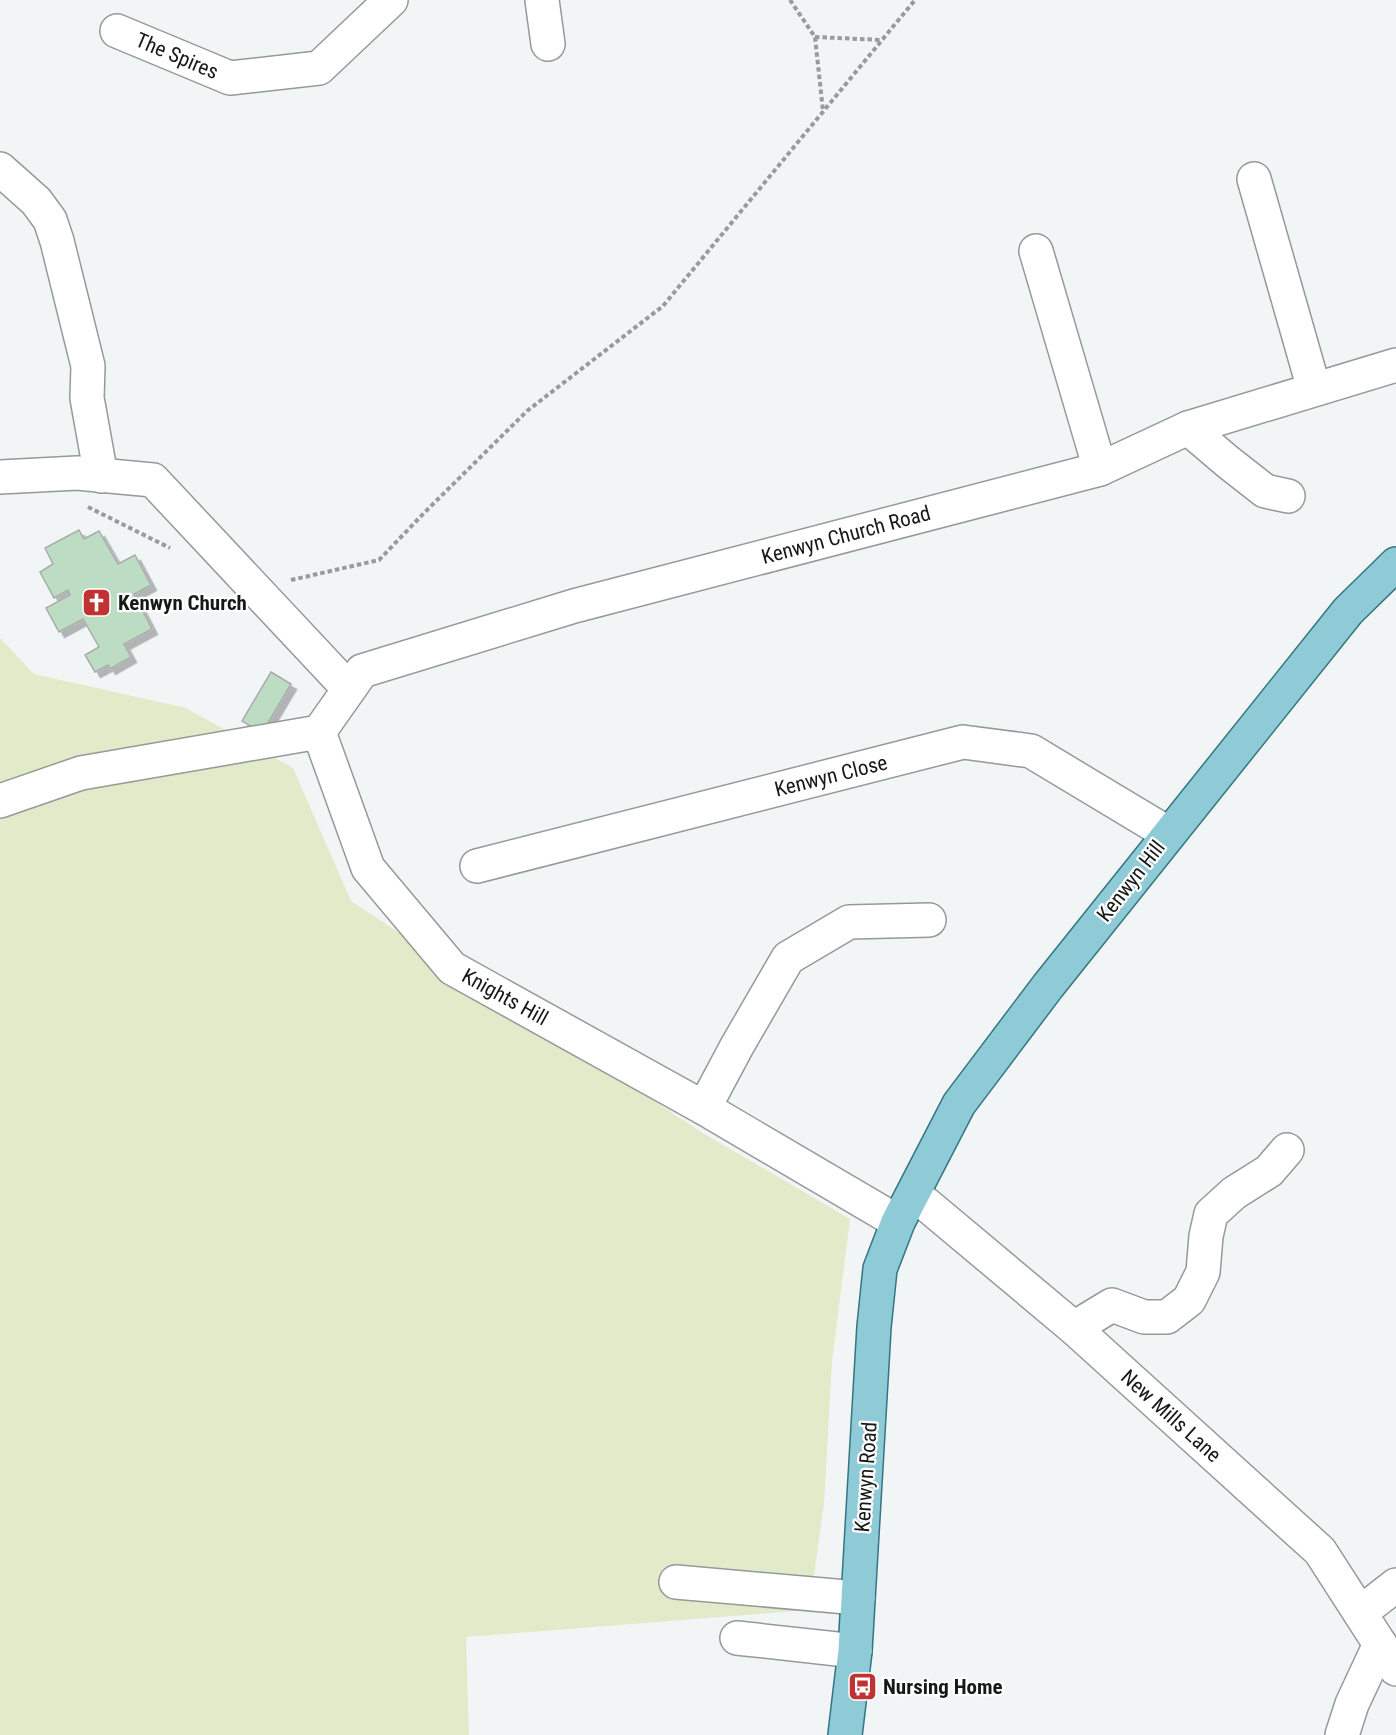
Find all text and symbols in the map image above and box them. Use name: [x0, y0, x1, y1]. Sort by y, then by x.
street label: The Spires: [132, 28, 222, 84]
street label: Kenwyn Church Road: [759, 501, 933, 569]
church icon: Kenwyn Church: [81, 587, 113, 619]
place label: Kenwyn Church: [118, 591, 247, 615]
street label: Kenwyn Close: [772, 750, 890, 802]
street label: Kenwyn Hill: [1092, 836, 1170, 926]
street label: Knights Hill: [458, 964, 552, 1030]
street label: New Mills Lane: [1116, 1365, 1226, 1467]
street label: Kenwyn Road: [850, 1421, 882, 1533]
bus stop icon: Nursing Home: [846, 1671, 878, 1703]
place label: Nursing Home: [883, 1675, 1003, 1699]

